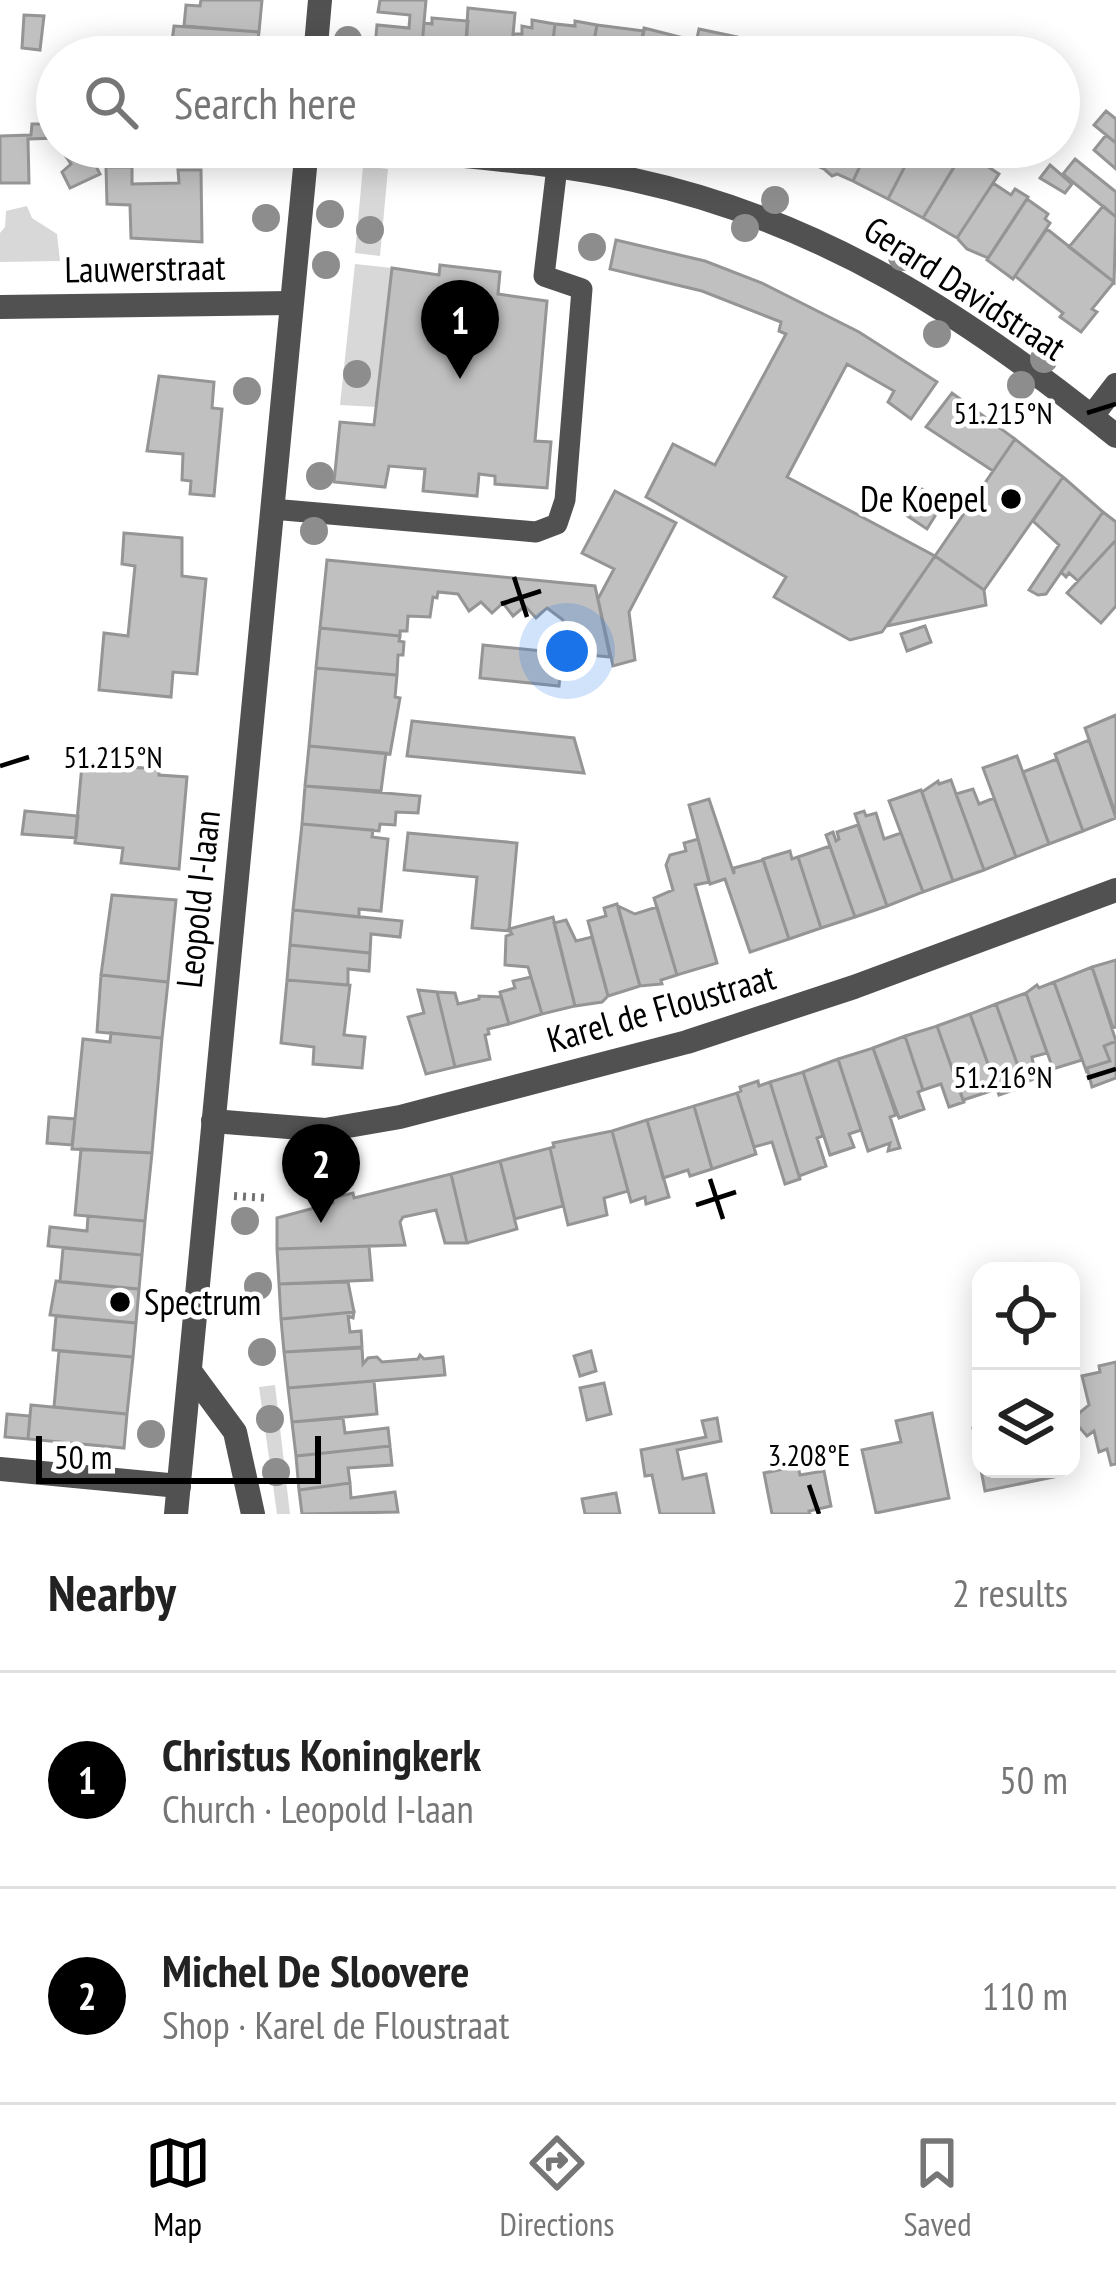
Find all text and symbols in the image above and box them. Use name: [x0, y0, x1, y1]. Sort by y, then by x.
search box: [36, 36, 1080, 168]
icon: search: [78, 69, 144, 135]
text: Search here: [174, 73, 357, 131]
street label: Gerard Davidstraat: [856, 205, 1075, 370]
street label: Lauwerstraat: [64, 243, 226, 292]
pin: 1: [421, 280, 499, 379]
text: 51.215°N: [953, 393, 1053, 432]
place label: De Koepel: [860, 475, 988, 522]
marker: De Koepel: [998, 486, 1024, 512]
your location: [537, 621, 597, 681]
text: 51.215°N: [63, 737, 163, 776]
street label: Leopold I-laan: [165, 808, 230, 990]
street label: Karel de Floustraat: [541, 952, 781, 1063]
text: 51.216°N: [953, 1057, 1053, 1096]
pin: 2: [282, 1124, 360, 1223]
map controls: [972, 1262, 1080, 1478]
button: locate: [972, 1262, 1080, 1370]
place label: Spectrum: [144, 1278, 261, 1325]
marker: Spectrum: [107, 1289, 133, 1315]
button: layers: [972, 1370, 1080, 1478]
scale bar: [36, 1430, 321, 1483]
text: 50 m: [54, 1435, 112, 1478]
text: 3.208°E: [768, 1435, 850, 1474]
text: Nearby: [48, 1559, 176, 1625]
text: 2 results: [952, 1567, 1068, 1618]
text: Christus Koningkerk: [162, 1725, 481, 1783]
text: 1: [78, 1754, 96, 1805]
text: 50 m: [999, 1754, 1068, 1805]
text: Church · Leopold I-laan: [162, 1783, 474, 1834]
text: Michel De Sloovere: [162, 1941, 470, 1999]
text: 2: [78, 1970, 96, 2021]
text: 110 m: [982, 1970, 1068, 2021]
text: Shop · Karel de Floustraat: [162, 1999, 509, 2050]
tab: Map: [145, 2130, 211, 2245]
tab: Directions: [500, 2130, 614, 2245]
tab: Saved: [903, 2130, 971, 2245]

